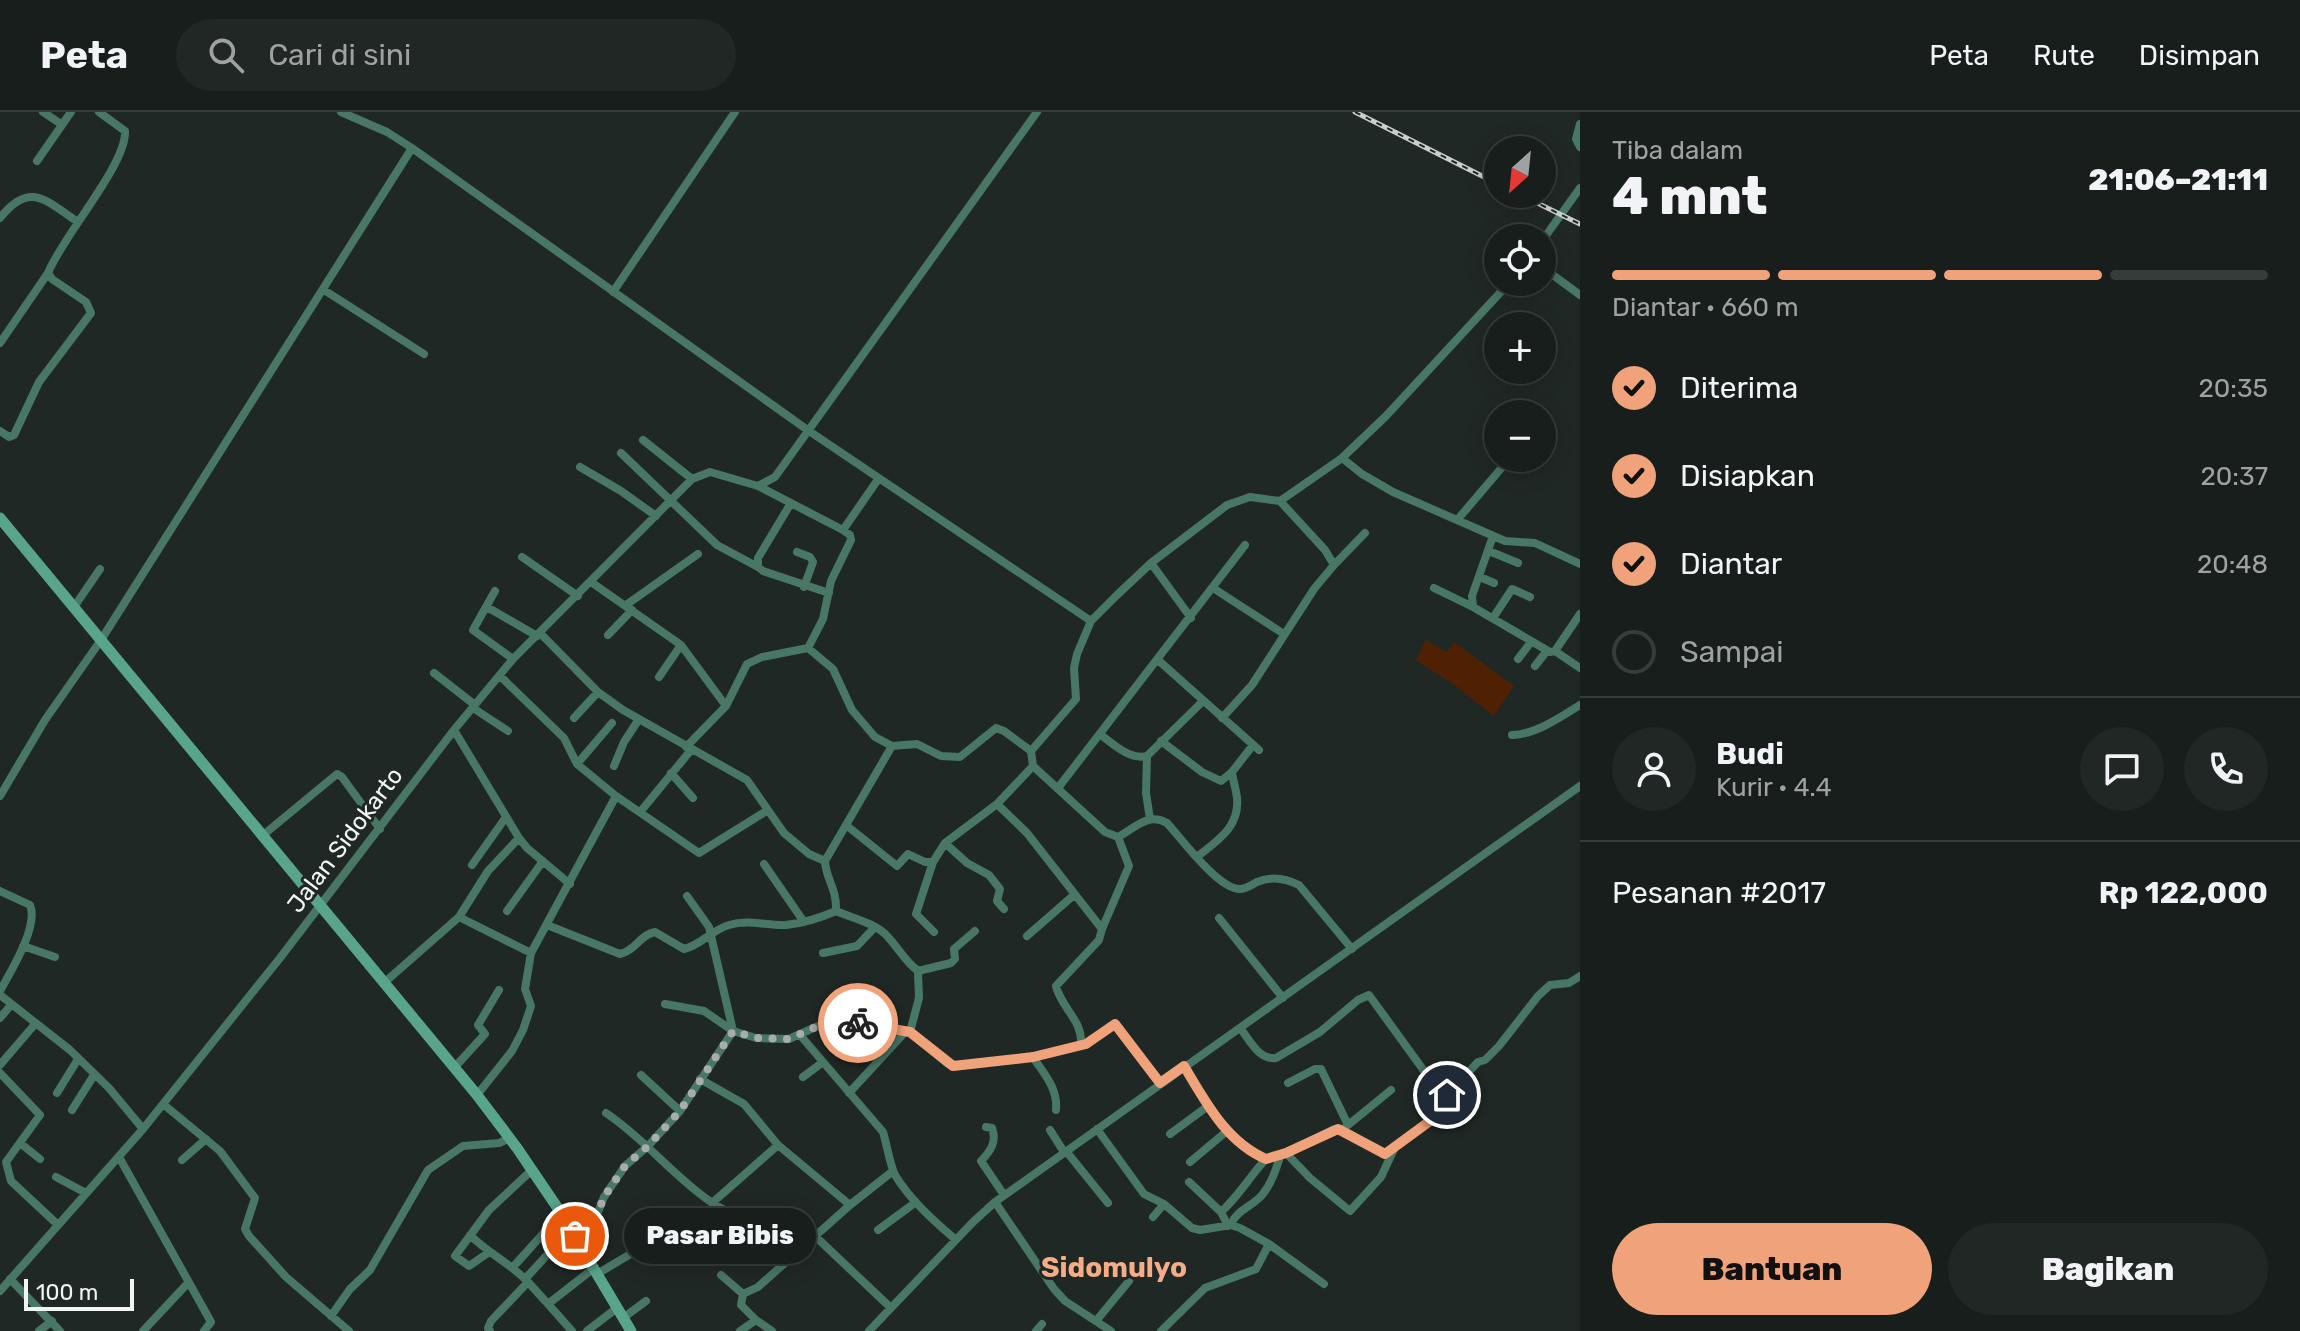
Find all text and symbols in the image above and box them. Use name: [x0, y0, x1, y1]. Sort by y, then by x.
search box: [176, 19, 736, 91]
text: Peta: [40, 32, 128, 78]
icon: search: [204, 33, 248, 77]
text: Cari di sini: [268, 37, 411, 73]
text: Peta: [1929, 39, 1989, 72]
text: Rute: [2033, 39, 2095, 72]
text: Disimpan: [2139, 39, 2260, 72]
text: Tiba dalam: [1612, 135, 1743, 166]
north arrow: [1484, 136, 1556, 208]
map controls: [1484, 136, 1556, 472]
text: 21:06–21:11: [2088, 162, 2268, 198]
text: 4 mnt: [1612, 165, 1767, 227]
button: locate: [1484, 224, 1556, 296]
text: Diantar · 660 m: [1612, 292, 1799, 323]
button: +: [1484, 312, 1556, 384]
icon: check: [1612, 366, 1656, 410]
text: Diterima: [1680, 370, 1798, 406]
text: 20:35: [2199, 373, 2268, 404]
button: −: [1484, 400, 1556, 472]
icon: check: [1612, 454, 1656, 498]
text: Disiapkan: [1680, 458, 1815, 494]
text: 20:37: [2201, 461, 2268, 492]
icon: check: [1612, 542, 1656, 586]
text: Diantar: [1680, 546, 1782, 582]
text: 20:48: [2197, 549, 2268, 580]
text: Sampai: [1680, 634, 1784, 670]
button: person: [1612, 727, 1696, 811]
button: chat: [2080, 727, 2164, 811]
button: phone: [2184, 727, 2268, 811]
text: Budi: [1716, 736, 1784, 772]
street label: Jalan Sidokarto: [281, 762, 409, 918]
text: Kurir · 4.4: [1716, 772, 1832, 803]
text: Pesanan #2017: [1612, 875, 1826, 911]
text: Rp 122,000: [2099, 875, 2268, 911]
courier: [818, 983, 898, 1063]
icon: bike: [836, 1001, 880, 1045]
pin: [1413, 1061, 1481, 1129]
icon: home: [1425, 1073, 1469, 1117]
pin: [541, 1202, 609, 1270]
callout: Pasar Bibis: [623, 1208, 815, 1264]
icon: bag: [553, 1214, 597, 1258]
text: Pasar Bibis: [646, 1220, 794, 1251]
button: Bantuan: [1612, 1223, 1932, 1315]
button: Bagikan: [1948, 1223, 2268, 1315]
district label: Sidomulyo: [1041, 1251, 1187, 1284]
scale bar: [24, 1275, 134, 1311]
text: 100 m: [36, 1279, 98, 1306]

